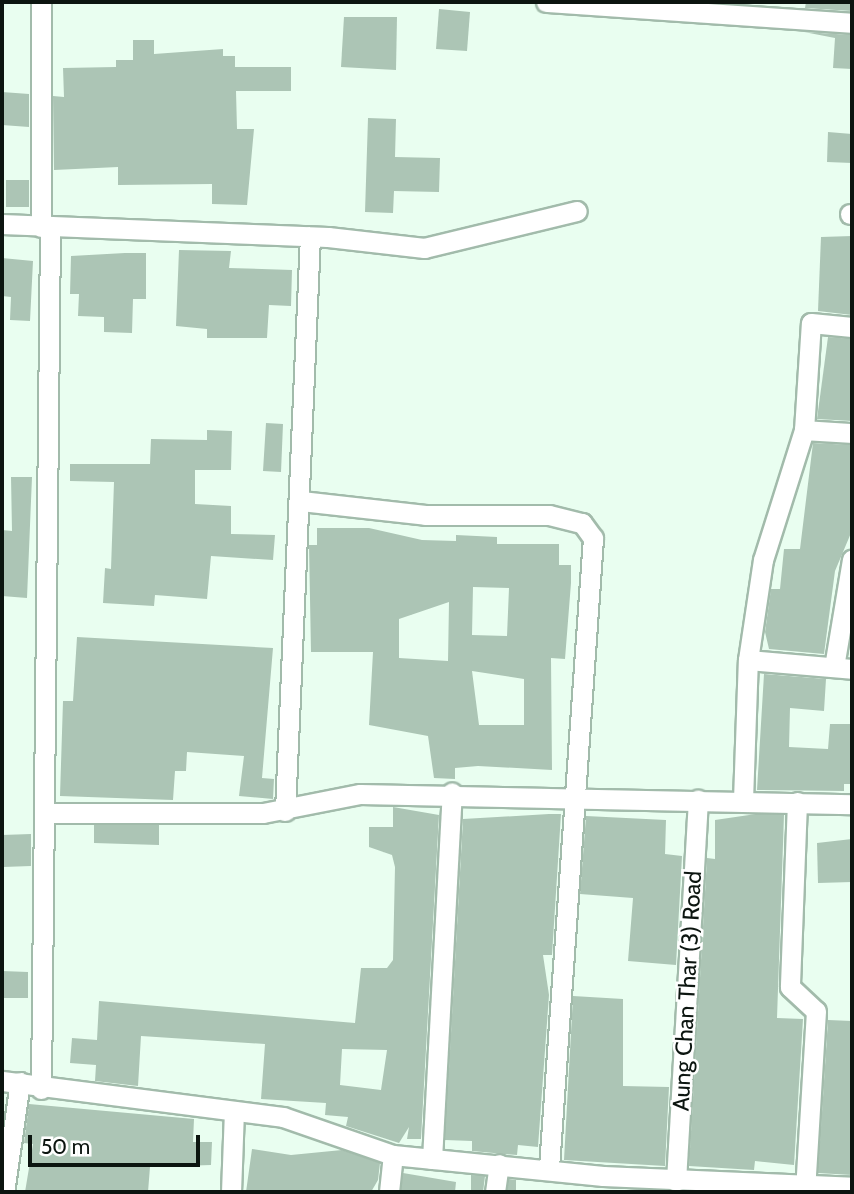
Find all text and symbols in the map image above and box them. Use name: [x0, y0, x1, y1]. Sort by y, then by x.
street label: Aung Chan Thar (3) Road: [667, 870, 707, 1112]
scale bar: [32, 1120, 203, 1164]
text: 50 m: [41, 1134, 90, 1159]

